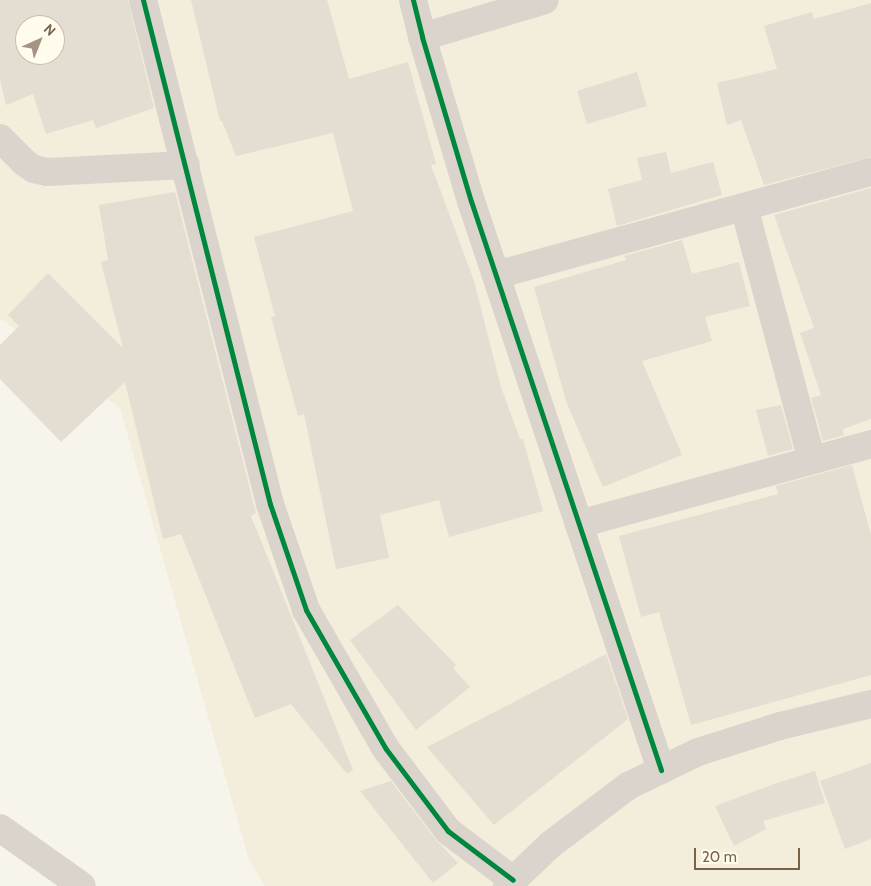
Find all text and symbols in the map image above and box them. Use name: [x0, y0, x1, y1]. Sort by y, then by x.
north arrow: [15, 15, 65, 65]
text: N: [40, 20, 60, 40]
scale bar: [696, 838, 802, 870]
text: 20 m: [702, 848, 737, 866]

